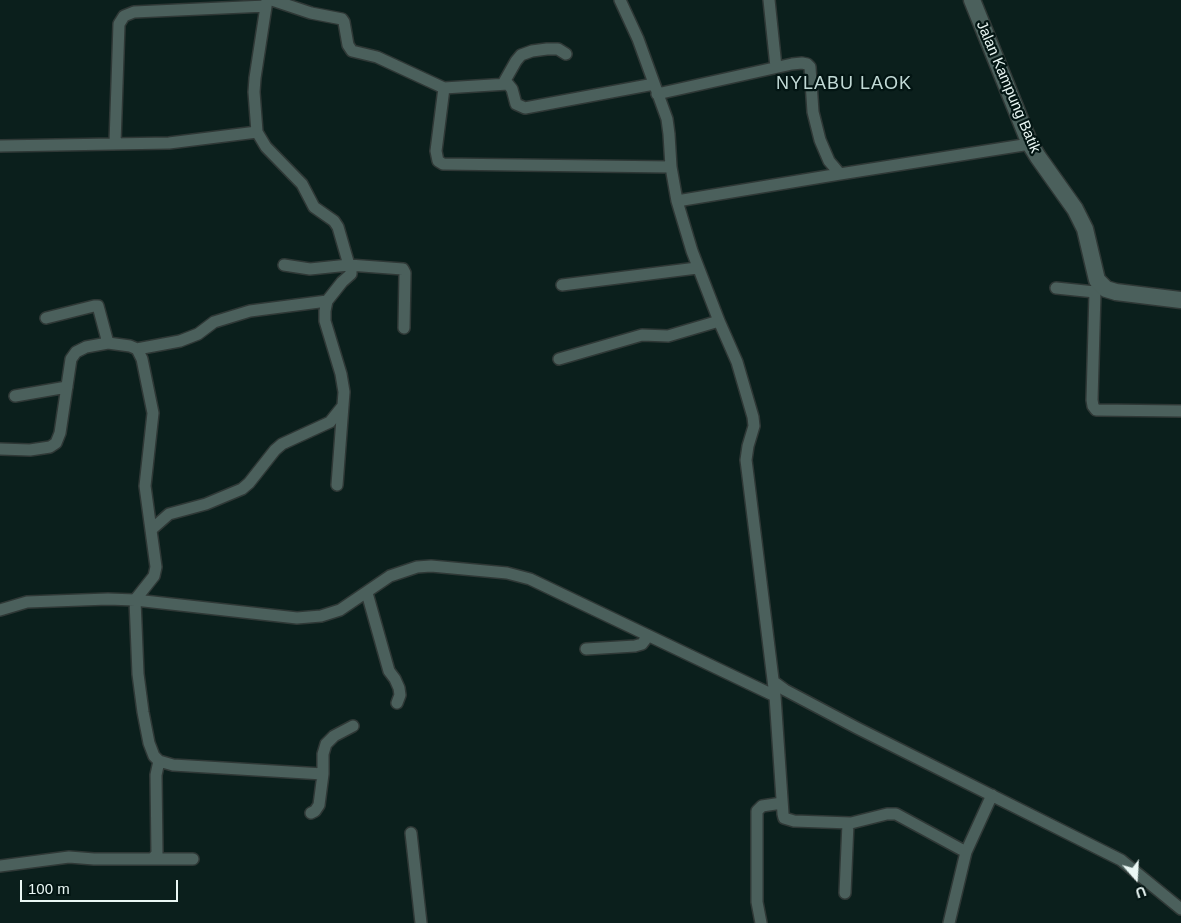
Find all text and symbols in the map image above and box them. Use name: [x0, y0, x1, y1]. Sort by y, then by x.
street label: Jalan Kampung Batik: [972, 18, 1044, 156]
district label: NYLABU LAOK: [775, 73, 913, 95]
north arrow: [1111, 853, 1161, 903]
scale bar: [22, 870, 180, 902]
text: 100 m: [28, 880, 70, 897]
text: U: [1133, 883, 1148, 901]

